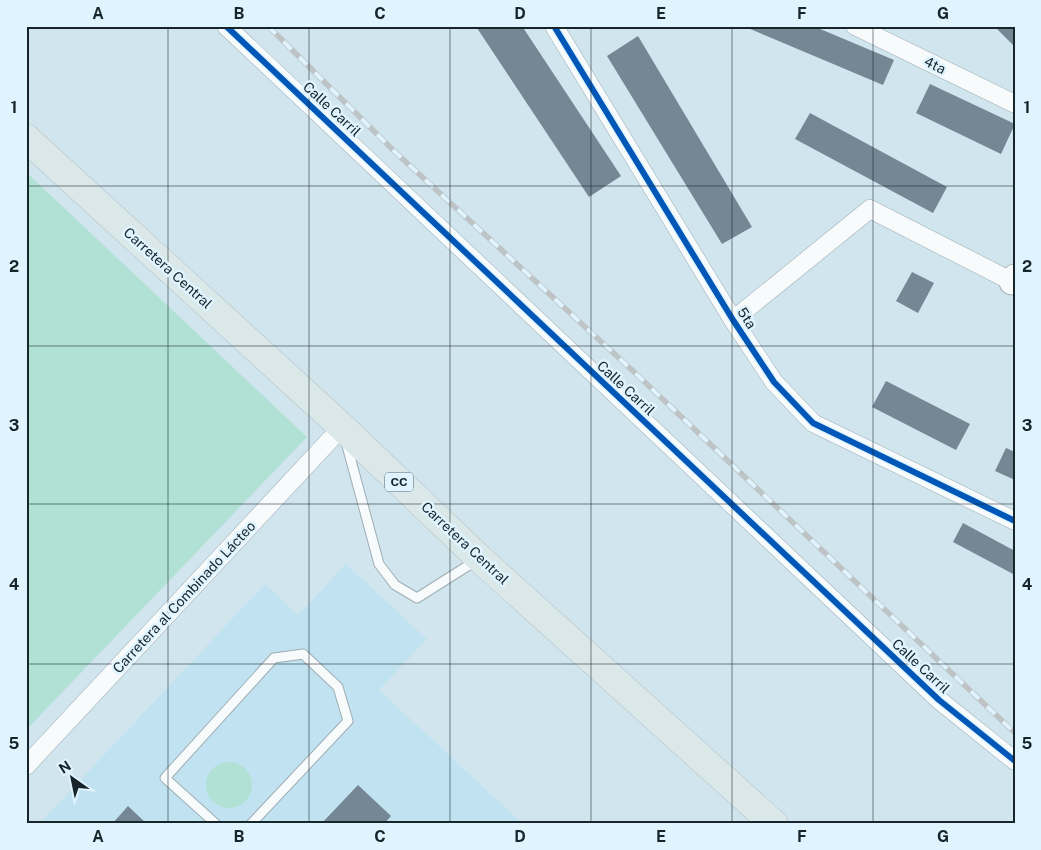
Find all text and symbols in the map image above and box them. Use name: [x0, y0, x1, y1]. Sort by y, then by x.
text: A: [92, 4, 104, 23]
text: B: [234, 4, 245, 23]
text: C: [374, 4, 386, 23]
text: D: [514, 4, 526, 23]
text: E: [656, 4, 666, 23]
text: F: [797, 4, 807, 23]
text: G: [937, 4, 949, 23]
street label: 4ta: [922, 53, 948, 77]
street label: Calle Carril: [300, 78, 364, 140]
text: 1: [11, 98, 17, 117]
text: 1: [1024, 98, 1030, 117]
street label: Carretera Central: [121, 224, 215, 312]
text: 2: [9, 257, 19, 276]
text: 2: [1022, 257, 1032, 276]
street label: 5ta: [734, 304, 760, 332]
street label: Calle Carril: [594, 357, 658, 419]
text: 3: [9, 416, 19, 435]
text: 3: [1022, 416, 1032, 435]
road number: CC: [385, 472, 413, 492]
street label: Carretera Central: [418, 499, 512, 587]
street label: Carretera al Combinado Lácteo: [109, 518, 259, 676]
text: 4: [9, 575, 20, 594]
text: 4: [1022, 575, 1033, 594]
street label: Calle Carril: [889, 635, 953, 697]
text: 5: [9, 734, 20, 753]
text: 5: [1022, 734, 1033, 753]
north arrow: [48, 752, 98, 802]
text: N: [56, 757, 74, 777]
text: A: [92, 827, 104, 846]
text: B: [234, 827, 245, 846]
text: C: [374, 827, 386, 846]
text: D: [514, 827, 526, 846]
text: E: [656, 827, 666, 846]
text: F: [797, 827, 807, 846]
text: G: [937, 827, 949, 846]

